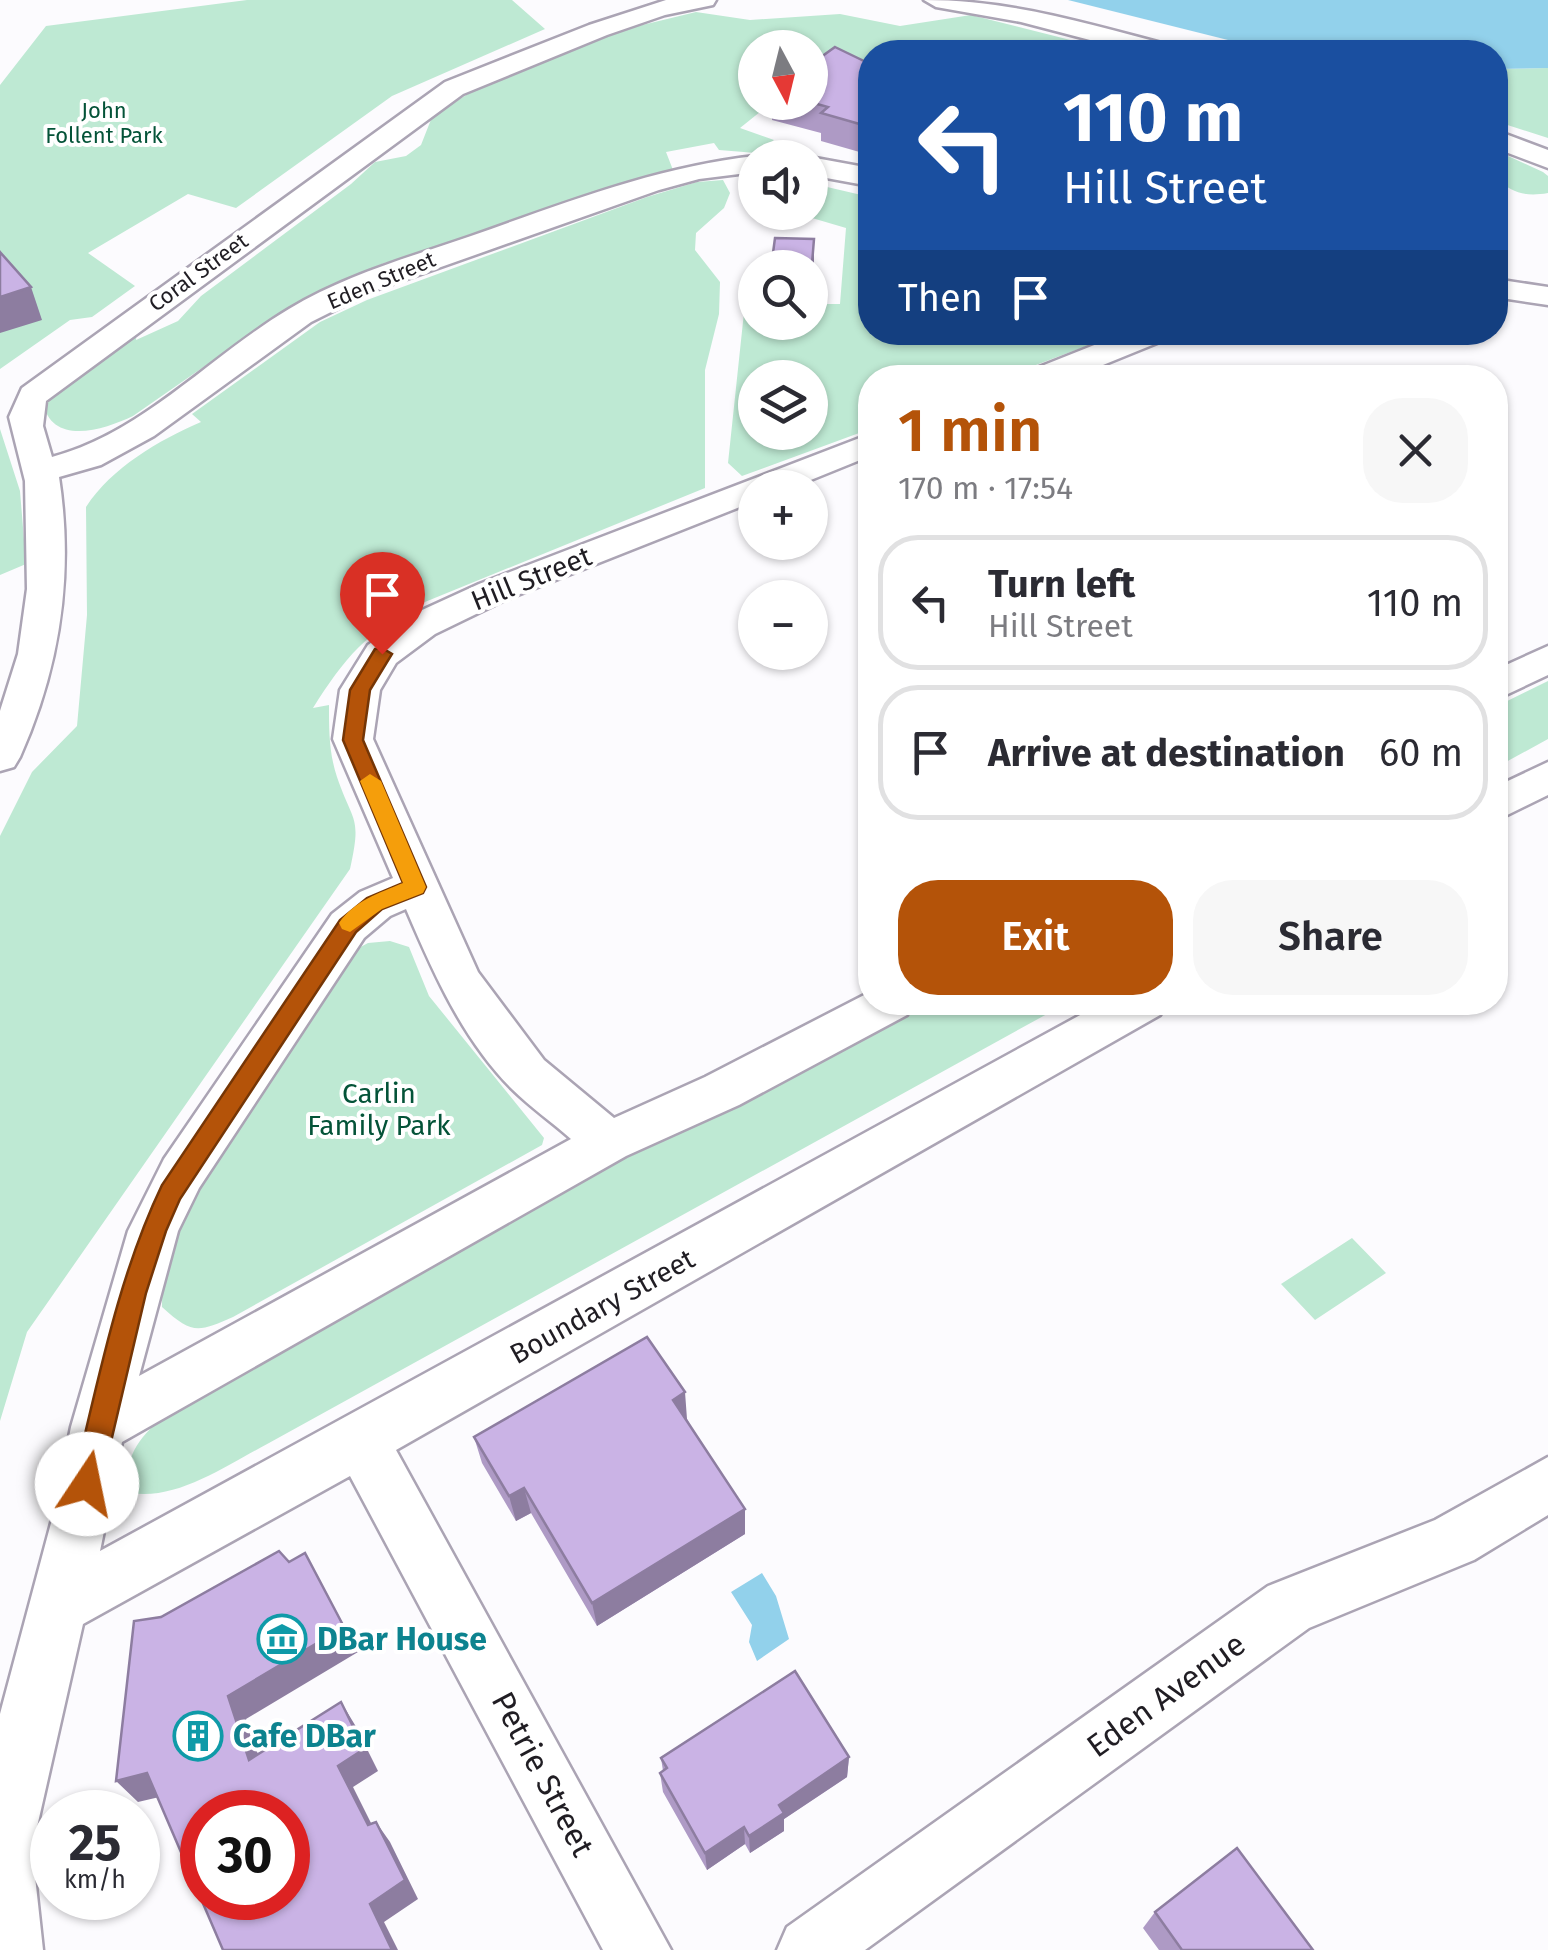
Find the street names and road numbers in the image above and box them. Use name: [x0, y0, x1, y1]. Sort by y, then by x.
street label: Coral Street: [143, 227, 253, 317]
street label: Eden Street: [323, 246, 439, 315]
street label: Hill Street: [466, 539, 597, 617]
street label: Boundary Street: [504, 1242, 701, 1371]
street label: Eden Avenue: [1079, 1625, 1253, 1765]
street label: Petrie Street: [484, 1685, 602, 1863]

